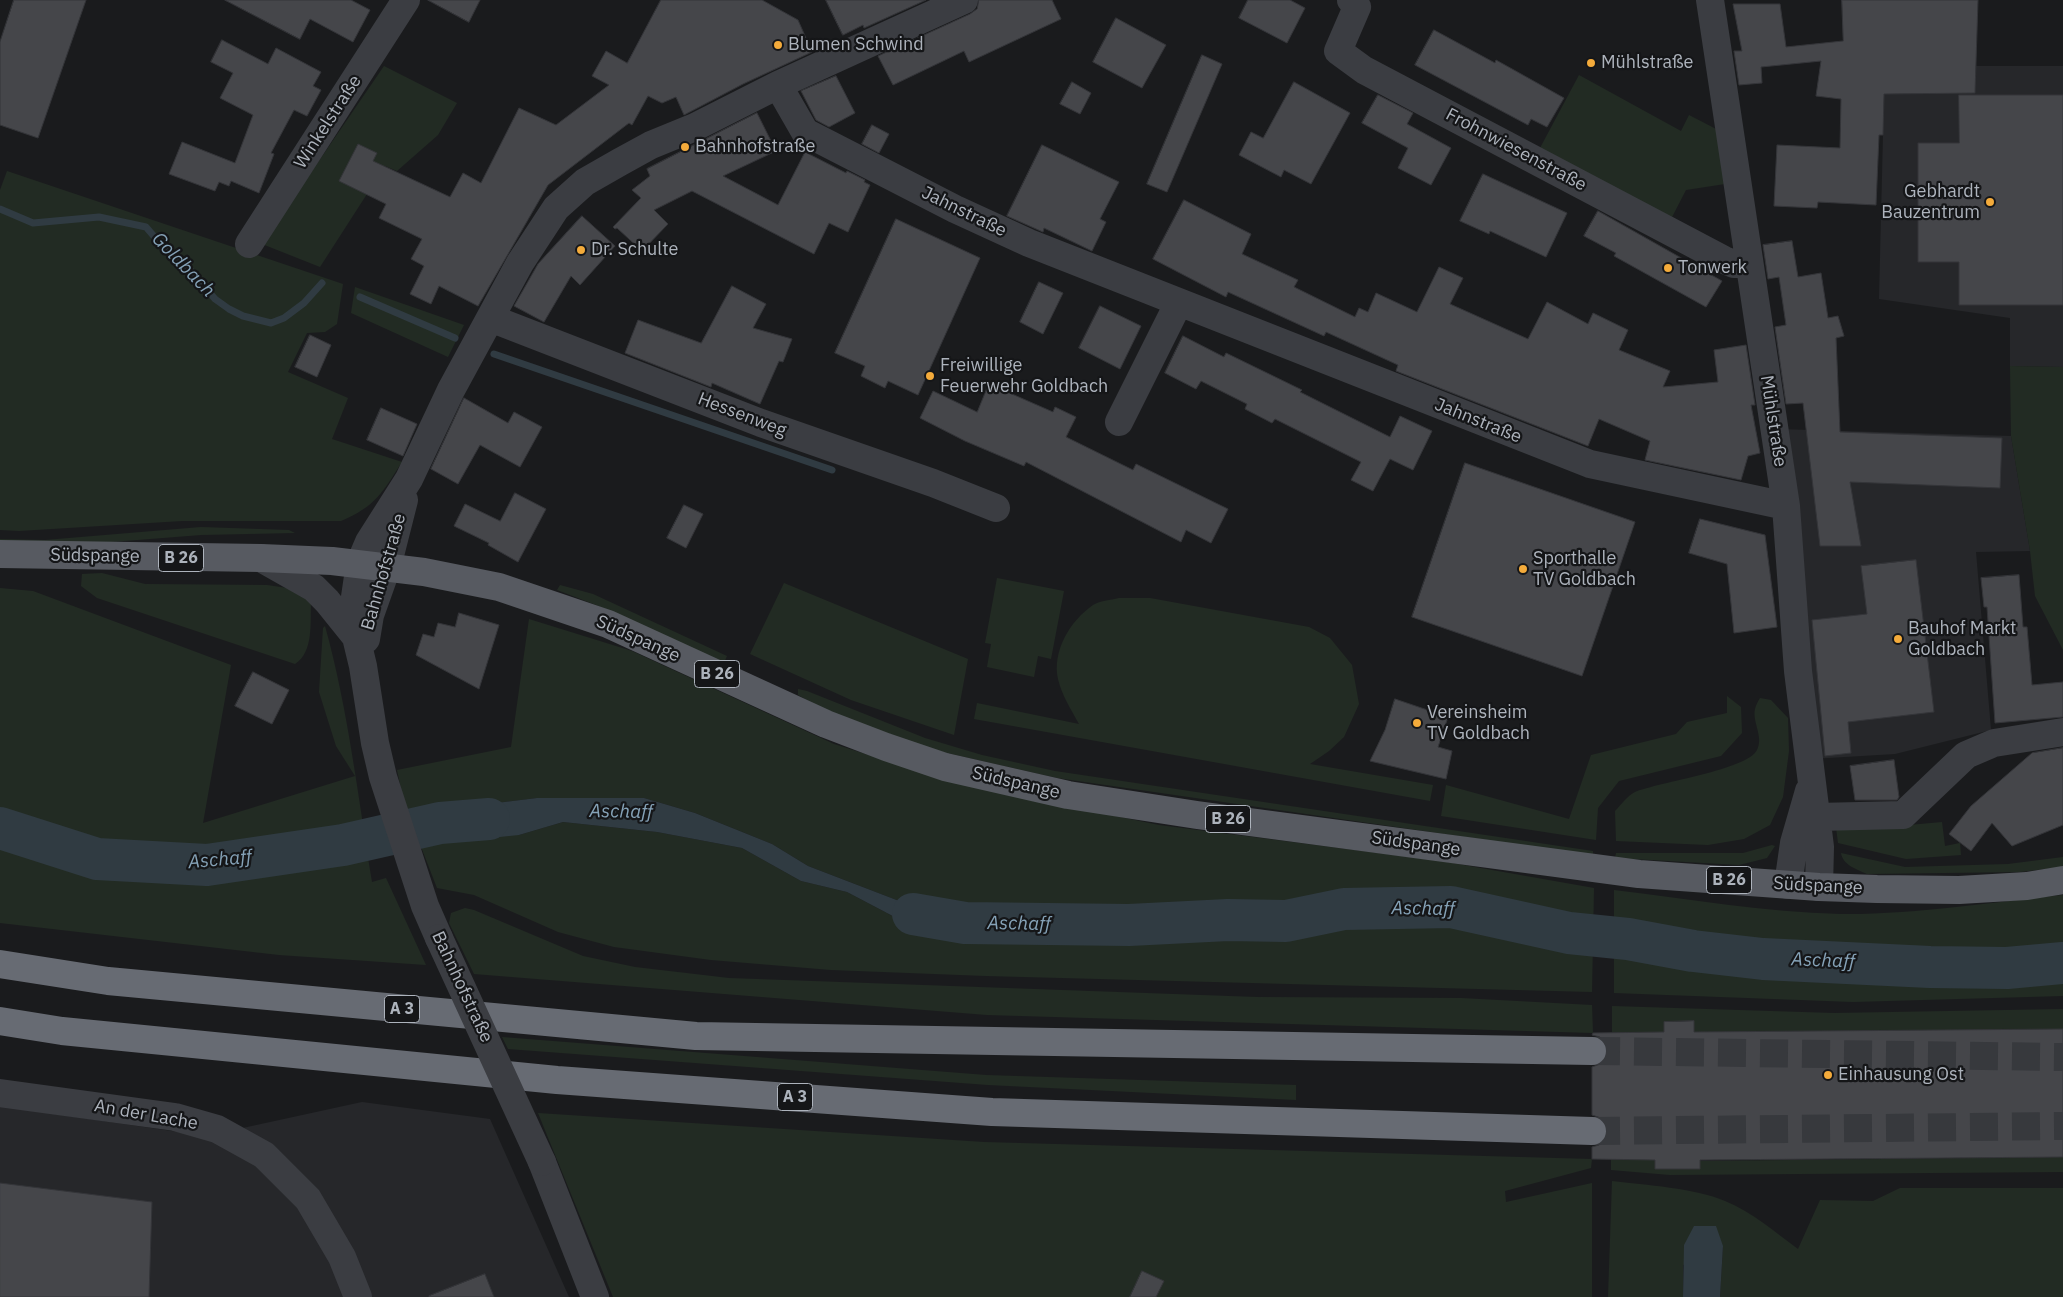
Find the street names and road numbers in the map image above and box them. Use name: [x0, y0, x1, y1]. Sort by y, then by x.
street label: Winkelstraße: [290, 71, 366, 173]
street label: Frohnwiesenstraße: [1442, 104, 1590, 196]
street label: Jahnstraße: [918, 182, 1010, 242]
street label: Mühlstraße: [1755, 374, 1791, 468]
street label: Hessenweg: [695, 388, 789, 442]
street label: Jahnstraße: [1431, 394, 1525, 448]
street label: Bahnhofstraße: [357, 511, 411, 633]
street label: Südspange: [50, 544, 140, 568]
road number: B 26: [158, 544, 204, 572]
street label: Südspange: [593, 611, 683, 667]
road number: B 26: [694, 661, 740, 688]
street label: Südspange: [970, 762, 1062, 804]
road number: B 26: [1206, 806, 1250, 832]
street label: Südspange: [1370, 827, 1462, 861]
road number: B 26: [1706, 866, 1752, 894]
street label: Südspange: [1773, 873, 1863, 899]
street label: Bahnhofstraße: [427, 928, 497, 1046]
road number: A 3: [384, 996, 420, 1022]
road number: A 3: [778, 1084, 812, 1110]
street label: An der Lache: [92, 1095, 200, 1135]

